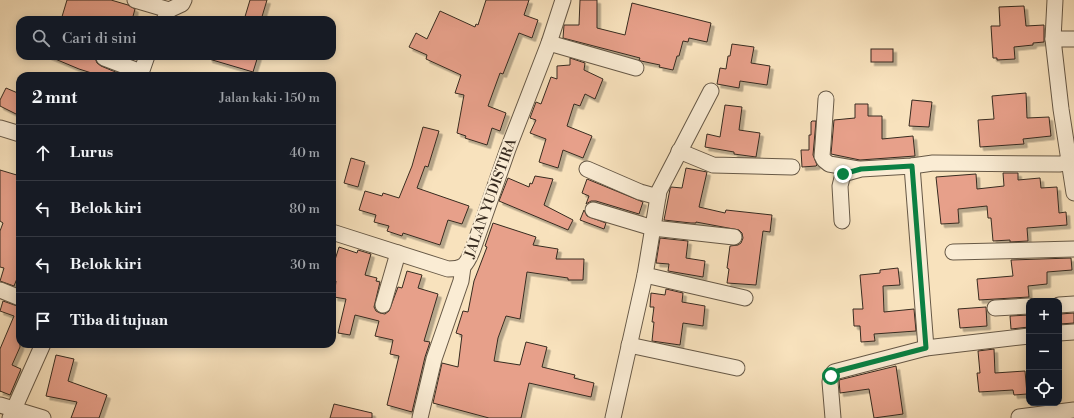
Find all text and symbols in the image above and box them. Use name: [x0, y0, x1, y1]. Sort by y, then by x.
search box: [16, 16, 336, 60]
icon: search: [30, 27, 52, 49]
text: Cari di sini: [62, 29, 137, 48]
text: 2 mnt: [32, 87, 77, 109]
text: Jalan kaki · 150 m: [219, 90, 320, 106]
street label: JALAN YUDISTIRA: [461, 136, 521, 262]
icon: ahead: [32, 142, 54, 164]
text: Lurus: [70, 143, 113, 162]
text: 40 m: [290, 145, 320, 161]
route end: [834, 165, 852, 183]
icon: left: [32, 198, 54, 220]
text: Belok kiri: [70, 199, 141, 218]
text: 80 m: [289, 201, 320, 217]
icon: left: [32, 254, 54, 276]
text: Belok kiri: [70, 255, 141, 274]
text: 30 m: [290, 257, 320, 273]
map controls: [1026, 298, 1062, 406]
button: +: [1026, 298, 1062, 334]
icon: arrive: [32, 310, 54, 332]
text: Tiba di tujuan: [70, 311, 168, 330]
button: −: [1026, 334, 1062, 370]
route start: [822, 367, 840, 385]
button: locate: [1026, 370, 1062, 406]

